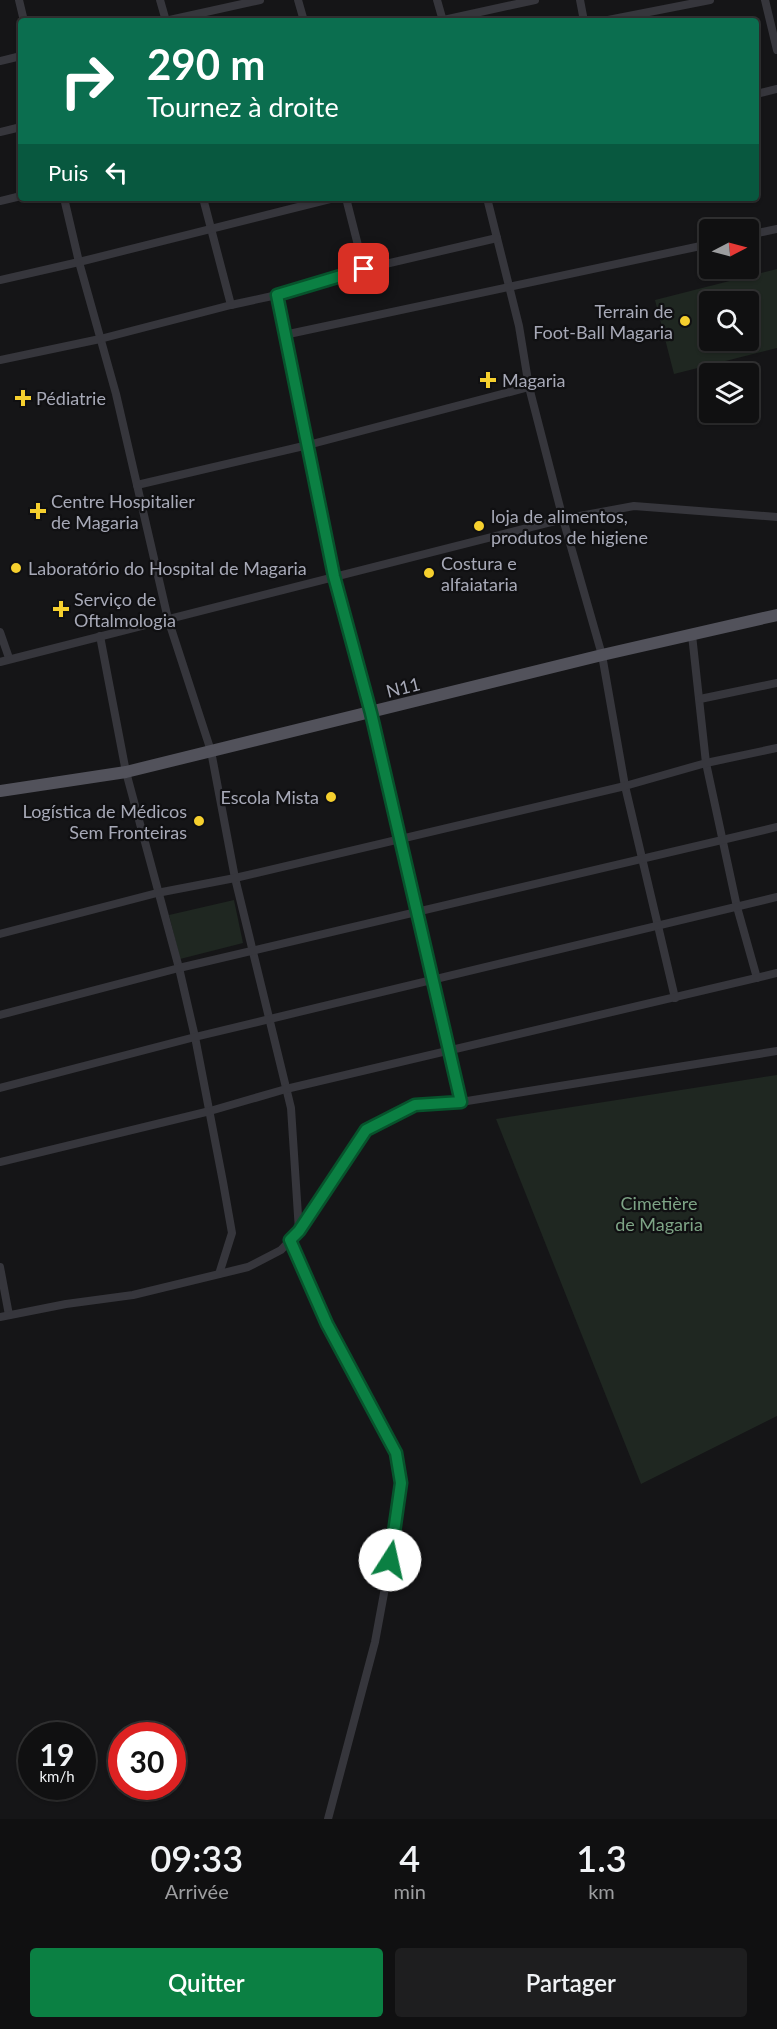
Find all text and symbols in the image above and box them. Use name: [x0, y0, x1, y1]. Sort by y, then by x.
text: 290 m: [147, 39, 265, 89]
icon: right: [48, 42, 126, 120]
text: Tournez à droite: [147, 90, 339, 123]
icon: left: [100, 156, 133, 189]
text: Puis: [48, 159, 88, 186]
north arrow: [699, 219, 759, 279]
map controls: [699, 219, 759, 423]
pin: [338, 243, 389, 294]
icon: arrive: [347, 252, 380, 285]
button: search: [699, 291, 759, 351]
place label: Terrain de Foot-Ball Magaria: [533, 300, 673, 343]
marker: Terrain de Foot-Ball Magaria: [678, 314, 692, 328]
button: layers: [699, 363, 759, 423]
place label: Magaria: [502, 369, 566, 391]
marker: Magaria: [479, 371, 497, 389]
place label: Pédiatrie: [36, 387, 106, 409]
marker: Pédiatrie: [14, 389, 32, 407]
place label: Centre Hospitalier de Magaria: [51, 490, 195, 533]
marker: Centre Hospitalier de Magaria: [29, 502, 47, 520]
place label: loja de alimentos, produtos de higiene: [491, 505, 648, 548]
marker: loja de alimentos, produtos de higiene: [472, 519, 486, 533]
place label: Costura e alfaiataria: [441, 552, 518, 595]
place label: Laboratório do Hospital de Magaria: [28, 557, 307, 579]
marker: Laboratório do Hospital de Magaria: [9, 561, 23, 575]
marker: Costura e alfaiataria: [422, 566, 436, 580]
place label: Serviço de Oftalmologia: [74, 588, 176, 631]
marker: Serviço de Oftalmologia: [52, 600, 70, 618]
street label: N11: [384, 672, 422, 702]
place label: Escola Mista: [220, 786, 319, 808]
marker: Escola Mista: [324, 790, 338, 804]
place label: Logística de Médicos Sem Fronteiras: [23, 800, 187, 843]
marker: Logística de Médicos Sem Fronteiras: [192, 814, 206, 828]
park label: Cimetière de Magaria: [615, 1192, 703, 1235]
position arrow: [358, 1528, 422, 1592]
speed limit sign: 30: [108, 1722, 186, 1800]
text: 19: [40, 1736, 74, 1772]
text: km/h: [39, 1767, 75, 1785]
text: 09:33: [150, 1836, 243, 1880]
text: 4: [399, 1836, 420, 1880]
text: 1.3: [576, 1836, 627, 1880]
text: Arrivée: [165, 1879, 229, 1903]
text: min: [393, 1879, 426, 1903]
text: km: [588, 1879, 615, 1903]
button: Quitter: [30, 1948, 383, 2017]
button: Partager: [395, 1948, 747, 2017]

